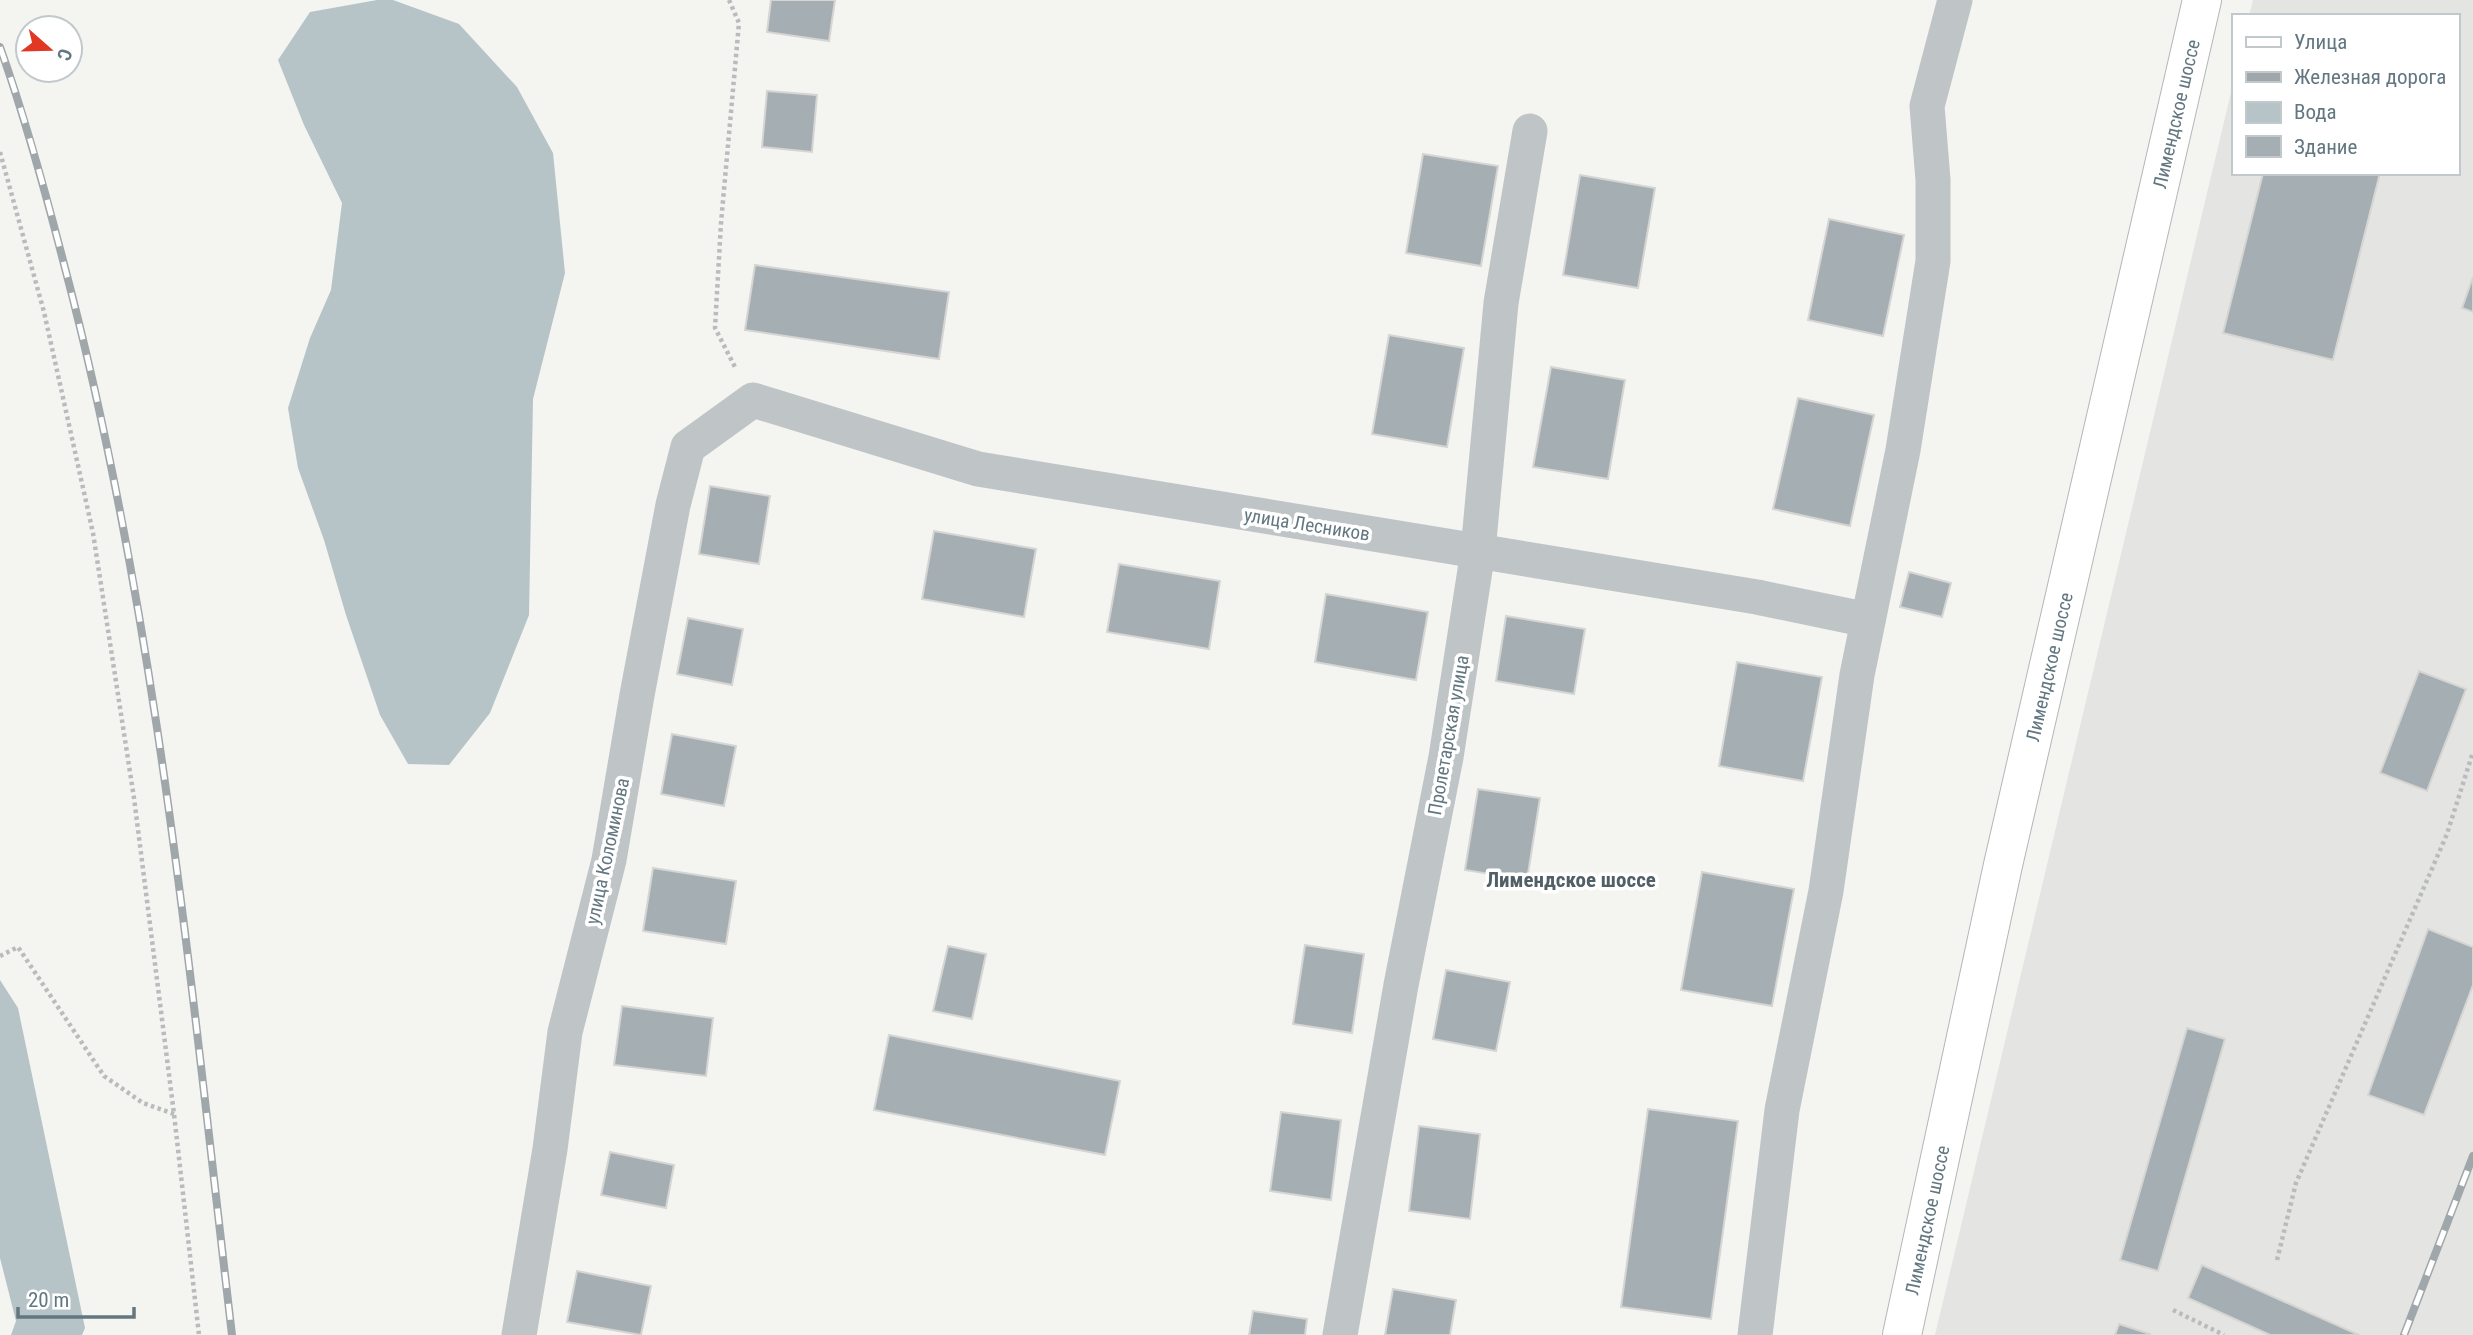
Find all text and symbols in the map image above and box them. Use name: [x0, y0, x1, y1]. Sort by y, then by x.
north arrow: [14, 14, 84, 84]
legend: [2232, 14, 2459, 175]
text: Улица: [2294, 30, 2347, 54]
street label: Лимендское шоссе: [2148, 37, 2205, 191]
text: С: [52, 46, 77, 64]
text: Железная дорога: [2294, 65, 2446, 89]
text: Вода: [2294, 100, 2337, 124]
text: Здание: [2294, 135, 2358, 159]
street label: улица Лесников: [1242, 503, 1371, 546]
street label: Лимендское шоссе: [2021, 590, 2078, 744]
street label: Пролетарская улица: [1423, 653, 1474, 817]
street label: улица Коломинова: [581, 776, 634, 926]
district label: Лимендское шоссе: [1486, 868, 1656, 892]
street label: Лимендское шоссе: [1900, 1143, 1955, 1297]
scale bar: [18, 1276, 133, 1320]
text: 20 m: [28, 1288, 69, 1312]

